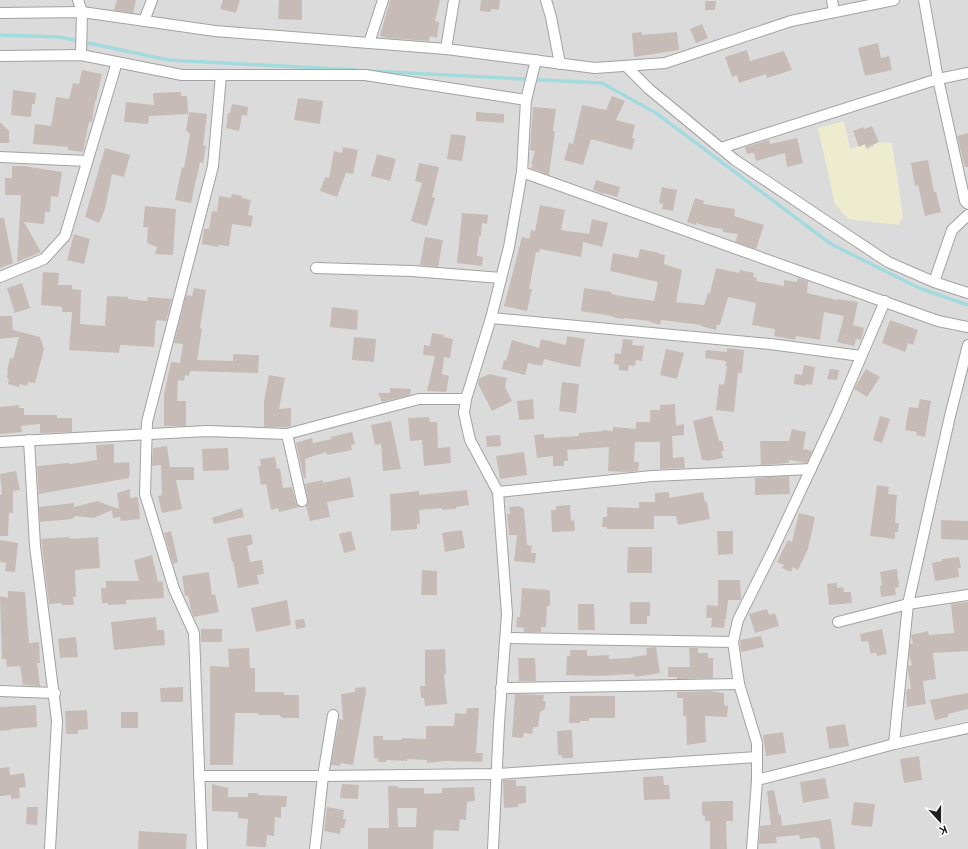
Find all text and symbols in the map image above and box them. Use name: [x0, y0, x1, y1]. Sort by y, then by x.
north arrow: [920, 801, 960, 841]
text: K: [937, 822, 949, 837]

